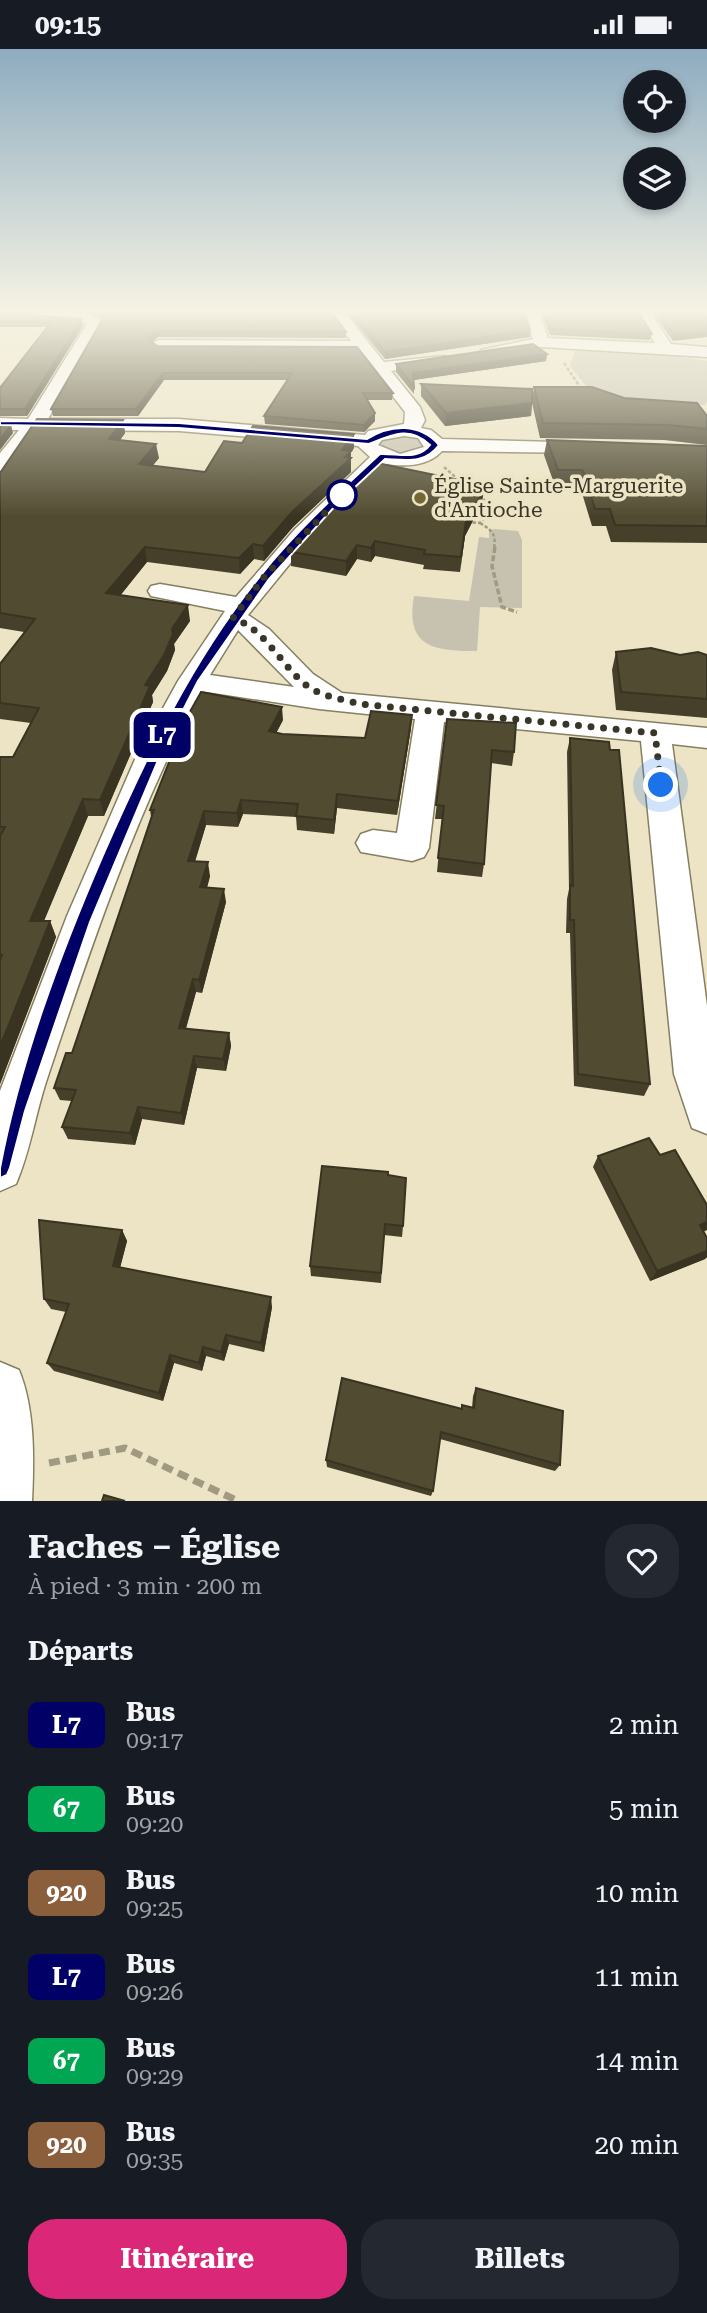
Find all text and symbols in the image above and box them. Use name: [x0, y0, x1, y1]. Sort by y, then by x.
text: 09:15: [35, 10, 101, 40]
map controls: [623, 70, 686, 210]
button: locate: [623, 70, 686, 133]
button: layers: [623, 147, 686, 210]
place label: Église Sainte-Marguerite d'Antioche: [434, 473, 683, 522]
unlabelled marker: [327, 480, 357, 510]
marker: Église Sainte-Marguerite d'Antioche: [412, 490, 428, 506]
line badge: L7: [130, 712, 194, 758]
text: L7: [148, 721, 176, 749]
your location: [643, 767, 678, 802]
button: heart: [605, 1524, 679, 1598]
text: Faches – Église: [28, 1527, 280, 1566]
text: À pied · 3 min · 200 m: [28, 1573, 262, 1600]
text: Départs: [28, 1636, 133, 1666]
text: Bus: [126, 1697, 175, 1727]
text: 2 min: [609, 1710, 679, 1740]
text: L7: [52, 1711, 81, 1739]
text: 09:17: [126, 1727, 183, 1754]
text: Bus: [126, 1781, 175, 1811]
text: 5 min: [609, 1794, 679, 1824]
text: 67: [53, 1795, 80, 1823]
text: 09:20: [126, 1811, 183, 1838]
text: Bus: [126, 1865, 175, 1895]
text: 10 min: [595, 1878, 679, 1908]
text: 920: [46, 1879, 87, 1907]
text: 09:25: [126, 1895, 183, 1922]
text: Bus: [126, 1949, 175, 1979]
text: 11 min: [595, 1962, 679, 1992]
text: L7: [52, 1963, 81, 1991]
text: 09:26: [126, 1979, 183, 2006]
text: Bus: [126, 2033, 175, 2063]
text: 14 min: [595, 2046, 679, 2076]
text: 67: [53, 2047, 80, 2075]
text: 09:29: [126, 2063, 183, 2090]
text: Bus: [126, 2117, 175, 2147]
text: 20 min: [595, 2130, 679, 2160]
text: 920: [46, 2131, 87, 2159]
text: 09:35: [126, 2147, 183, 2174]
button: Itinéraire: [28, 2219, 347, 2299]
button: Billets: [361, 2219, 679, 2299]

